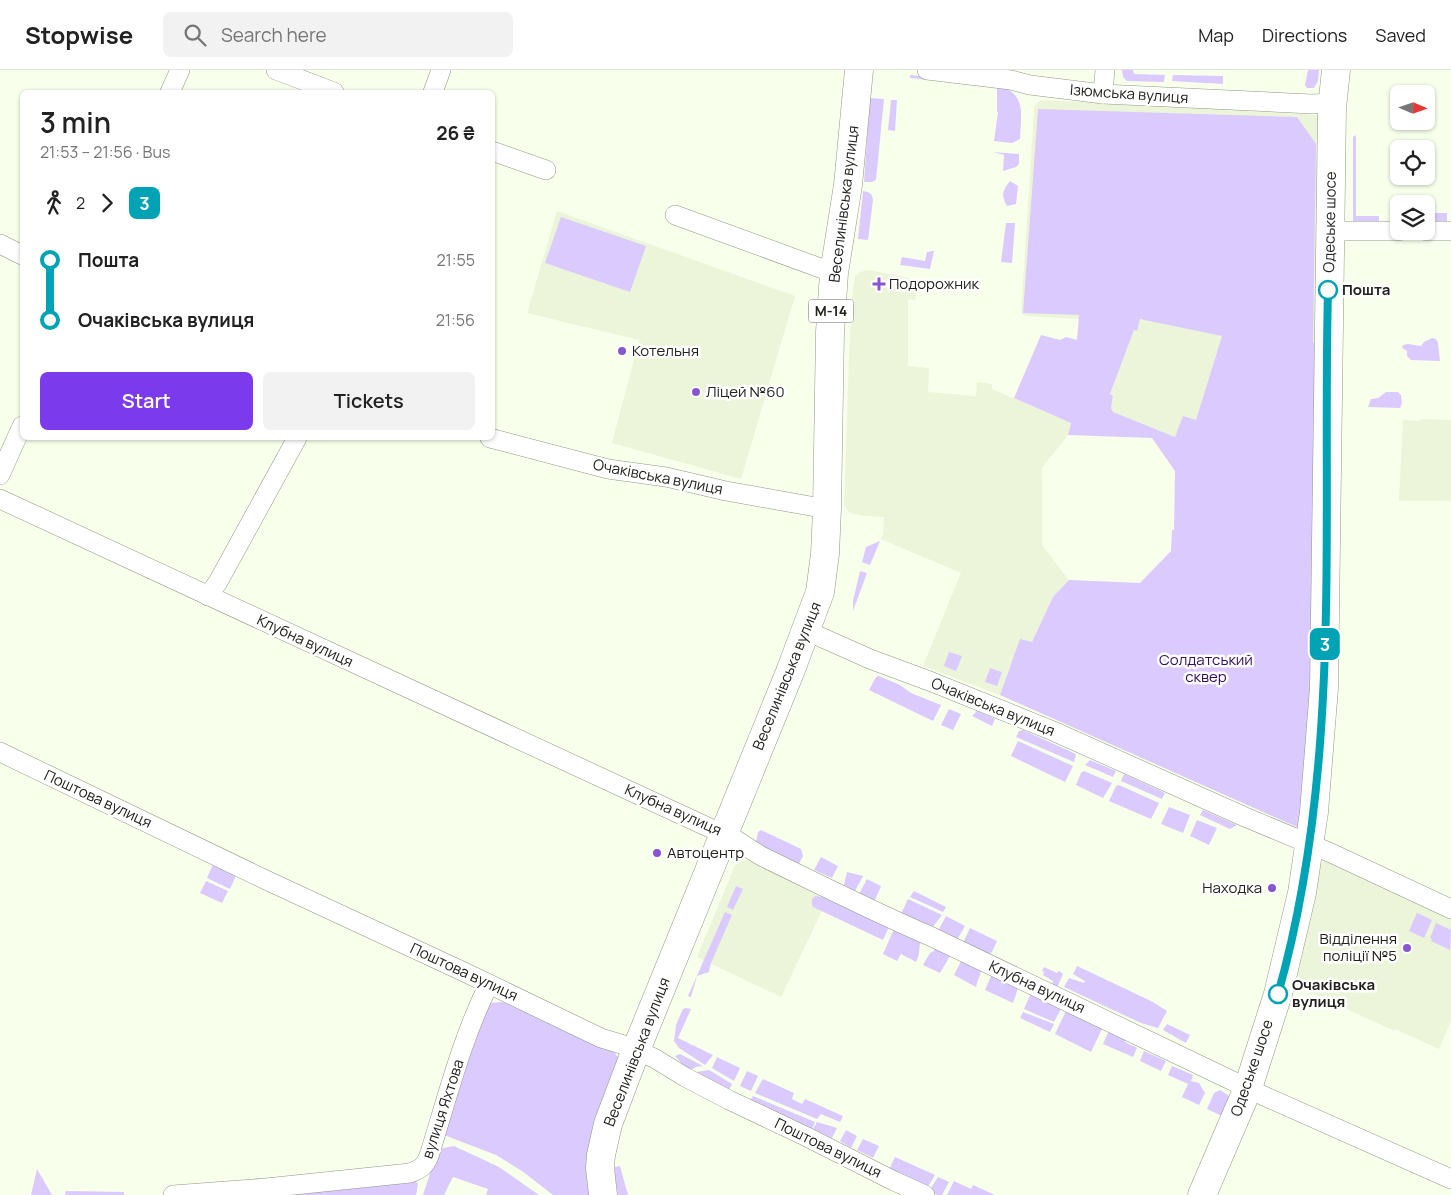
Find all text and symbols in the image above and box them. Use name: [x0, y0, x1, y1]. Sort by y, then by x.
search box: [163, 12, 513, 57]
text: Stopwise: [25, 18, 133, 51]
icon: search: [181, 21, 209, 49]
text: Search here: [221, 22, 327, 48]
text: Map: [1198, 23, 1234, 47]
text: Directions: [1262, 23, 1347, 47]
text: Saved: [1375, 23, 1426, 47]
street label: Ізюмська вулиця: [1069, 79, 1189, 108]
north arrow: [1390, 85, 1435, 130]
map controls: [1390, 85, 1435, 240]
text: 3 min: [40, 103, 111, 141]
text: 26 ₴: [436, 120, 475, 146]
street label: Веселинівська вулиця: [823, 124, 864, 284]
button: locate: [1390, 140, 1435, 185]
text: 21:53 – 21:56 · Bus: [40, 141, 170, 163]
street label: Одеське шосе: [1318, 171, 1341, 273]
icon: walk: [40, 189, 68, 217]
icon: forward: [93, 189, 121, 217]
text: 3: [139, 191, 150, 215]
text: 2: [76, 192, 85, 214]
button: layers: [1390, 195, 1435, 240]
text: Пошта: [78, 247, 139, 273]
text: 21:55: [436, 249, 475, 271]
place label: Подорожник: [889, 273, 980, 294]
marker: Подорожник: [873, 278, 885, 290]
place label: Пошта: [1342, 279, 1390, 300]
marker: Пошта: [1318, 280, 1338, 300]
road number: М-14: [808, 300, 854, 322]
text: Очаківська вулиця: [78, 307, 254, 333]
text: 21:56: [436, 309, 475, 331]
place label: Котельня: [632, 340, 699, 361]
marker: Котельня: [616, 345, 628, 357]
button: Start: [40, 372, 253, 430]
button: Tickets: [263, 372, 475, 430]
place label: Ліцей №60: [706, 381, 785, 402]
marker: Ліцей №60: [690, 386, 702, 398]
street label: Очаківська вулиця: [591, 454, 725, 499]
street label: Веселинівська вулиця: [747, 599, 826, 753]
street label: Клубна вулиця: [254, 609, 357, 672]
line badge: 3: [1309, 628, 1341, 660]
text: 3: [1320, 632, 1330, 656]
park label: Солдатський сквер: [1159, 649, 1253, 687]
street label: Очаківська вулиця: [928, 672, 1058, 741]
street label: Поштова вулиця: [41, 764, 156, 833]
street label: Клубна вулиця: [621, 779, 725, 840]
place label: Автоцентр: [667, 842, 744, 863]
marker: Автоцентр: [651, 847, 663, 859]
place label: Находка: [1202, 877, 1262, 898]
marker: Находка: [1266, 882, 1278, 894]
place label: Відділення поліції №5: [1319, 928, 1397, 966]
street label: Поштова вулиця: [407, 937, 522, 1006]
marker: Відділення поліції №5: [1401, 942, 1413, 954]
street label: Клубна вулиця: [986, 955, 1089, 1018]
street label: Веселинівська вулиця: [598, 974, 675, 1129]
place label: Очаківська вулиця: [1292, 974, 1375, 1012]
marker: Очаківська вулиця: [1268, 984, 1288, 1004]
street label: Одеське шосе: [1225, 1016, 1278, 1119]
street label: вулиця Яхтова: [417, 1056, 468, 1161]
street label: Поштова вулиця: [771, 1113, 885, 1183]

